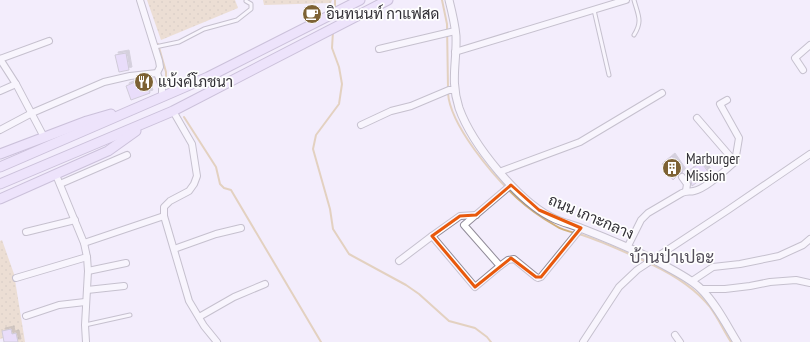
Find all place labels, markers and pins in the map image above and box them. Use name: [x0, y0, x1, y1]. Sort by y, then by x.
cafe icon: อินทนนท์ กาแฟสด: [301, 3, 323, 25]
place label: อินทนนท์ กาแฟสด: [326, 4, 439, 23]
restaurant icon: แบ้งค์โภชนา: [133, 71, 155, 93]
place label: แบ้งค์โภชนา: [158, 72, 233, 91]
place label: Marburger Mission: [686, 149, 740, 185]
building icon: Marburger Mission: [661, 157, 683, 179]

